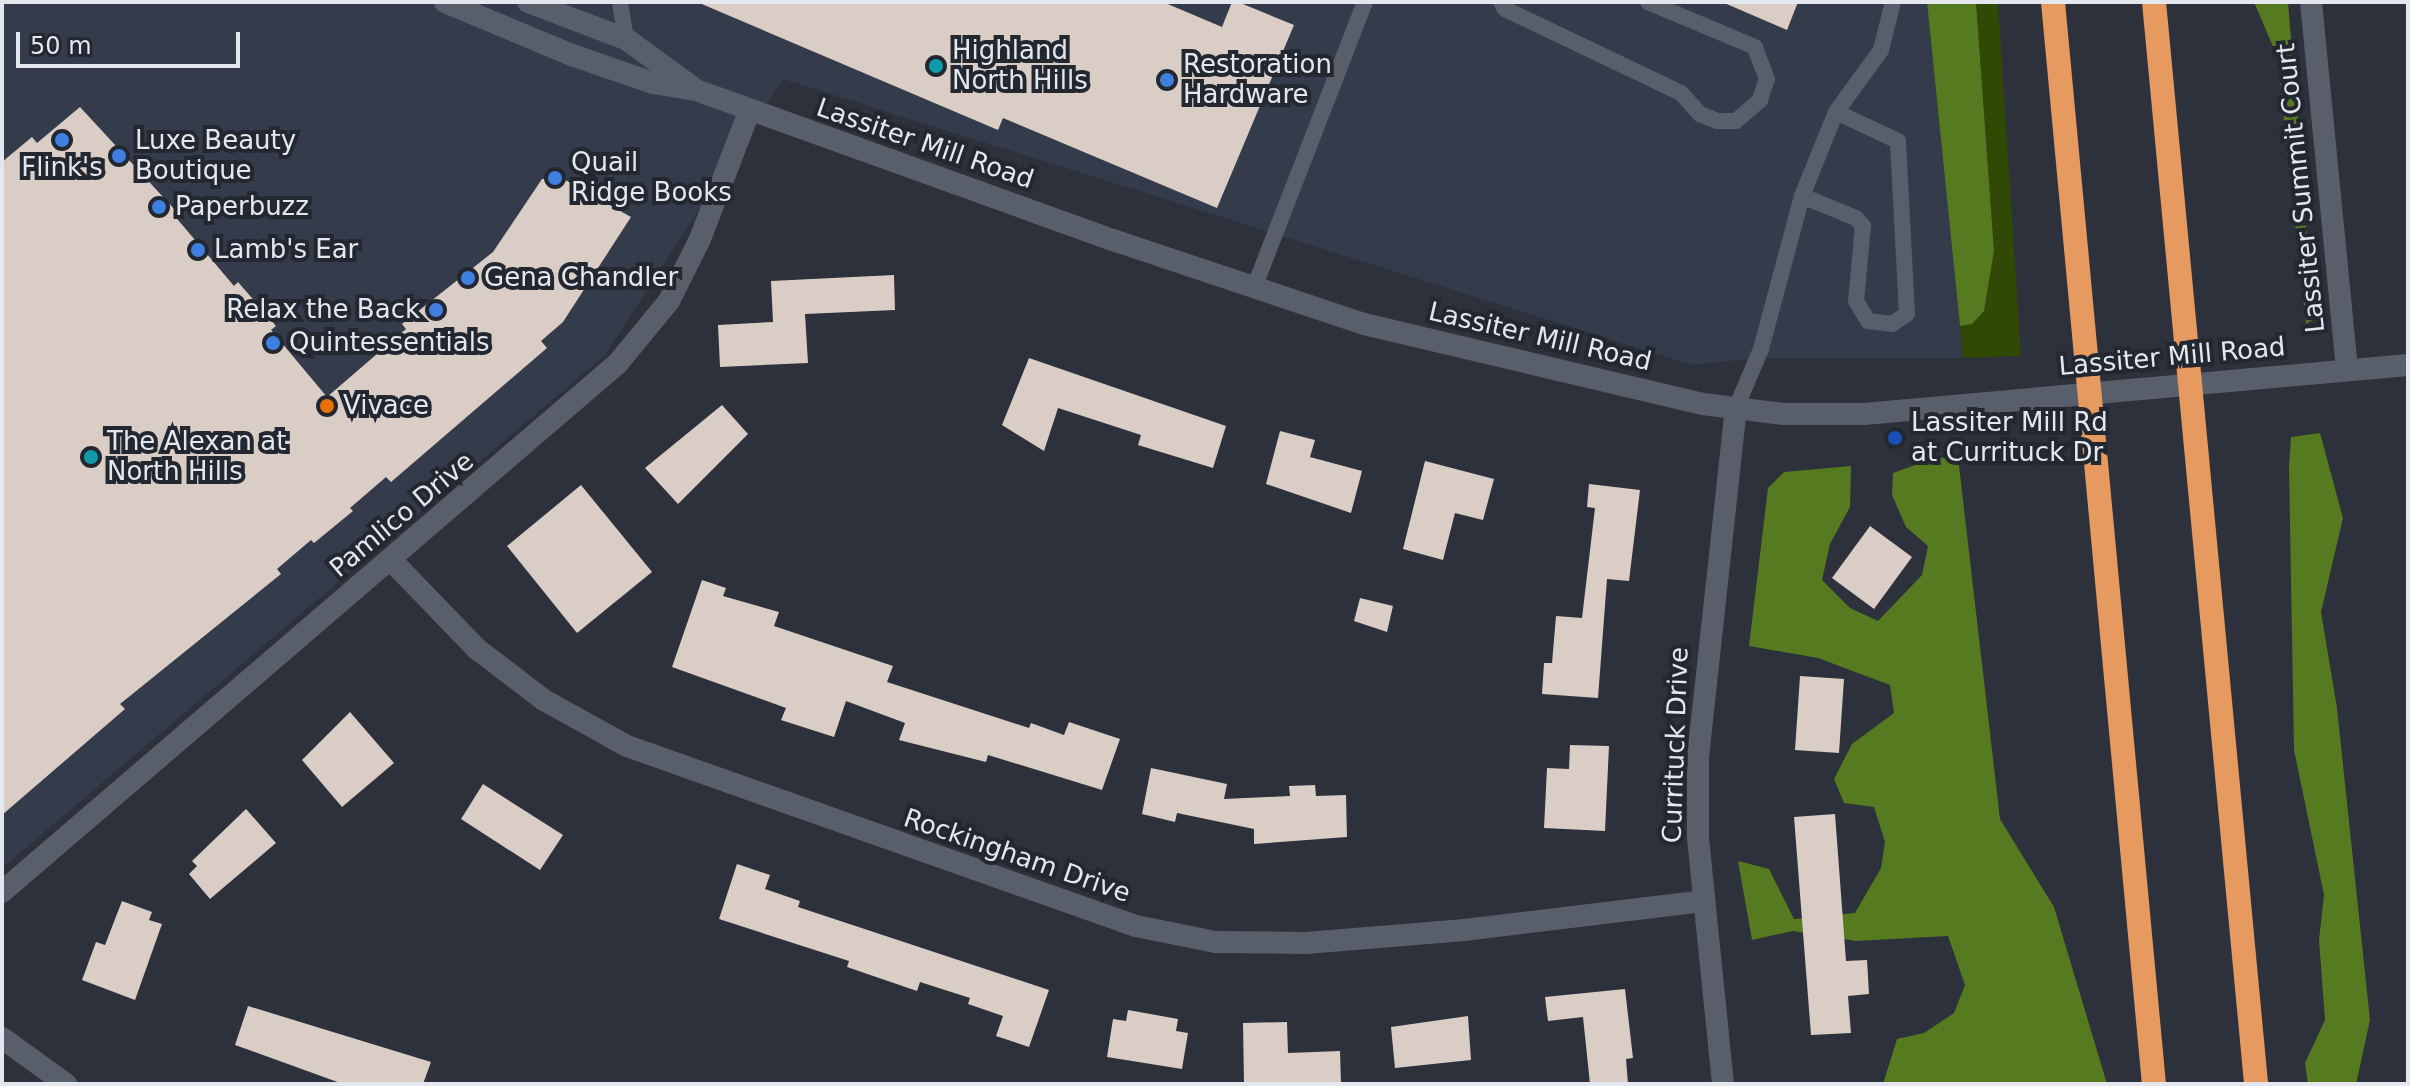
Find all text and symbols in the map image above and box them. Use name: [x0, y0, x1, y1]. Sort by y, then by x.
scale bar: [20, 16, 244, 66]
text: 50 m: [30, 32, 92, 60]
place label: Highland North Hills: [952, 35, 1088, 96]
street label: Lassiter Summit Court: [2270, 42, 2332, 334]
place label: Restoration Hardware: [1183, 49, 1332, 110]
marker: Highland North Hills: [927, 57, 945, 75]
marker: Restoration Hardware: [1158, 71, 1176, 89]
street label: Lassiter Mill Road: [812, 92, 1038, 196]
place label: Luxe Beauty Boutique: [135, 125, 296, 186]
marker: Flink's: [53, 131, 71, 149]
marker: Luxe Beauty Boutique: [110, 147, 128, 165]
place label: Quail Ridge Books: [571, 147, 732, 208]
place label: Flink's: [21, 152, 103, 184]
marker: Quail Ridge Books: [546, 169, 564, 187]
place label: Paperbuzz: [175, 191, 309, 223]
marker: Paperbuzz: [150, 198, 168, 216]
place label: Lamb's Ear: [214, 234, 358, 266]
marker: Lamb's Ear: [189, 241, 207, 259]
place label: Gena Chandler: [484, 262, 678, 294]
marker: Gena Chandler: [459, 269, 477, 287]
place label: Relax the Back: [226, 294, 420, 326]
street label: Lassiter Mill Road: [1426, 296, 1654, 378]
marker: Relax the Back: [427, 301, 445, 319]
place label: Quintessentials: [289, 327, 490, 359]
street label: Lassiter Mill Road: [2057, 332, 2287, 382]
marker: Quintessentials: [264, 334, 282, 352]
place label: Vivace: [343, 390, 429, 422]
marker: Vivace: [318, 397, 336, 415]
place label: Lassiter Mill Rd at Currituck Dr: [1911, 407, 2108, 468]
place label: The Alexan at North Hills: [107, 426, 286, 488]
marker: Lassiter Mill Rd at Currituck Dr: [1886, 429, 1904, 447]
street label: Pamlico Drive: [324, 446, 480, 584]
marker: The Alexan at North Hills: [82, 448, 100, 466]
street label: Currituck Drive: [1657, 646, 1695, 844]
street label: Rockingham Drive: [900, 803, 1134, 909]

